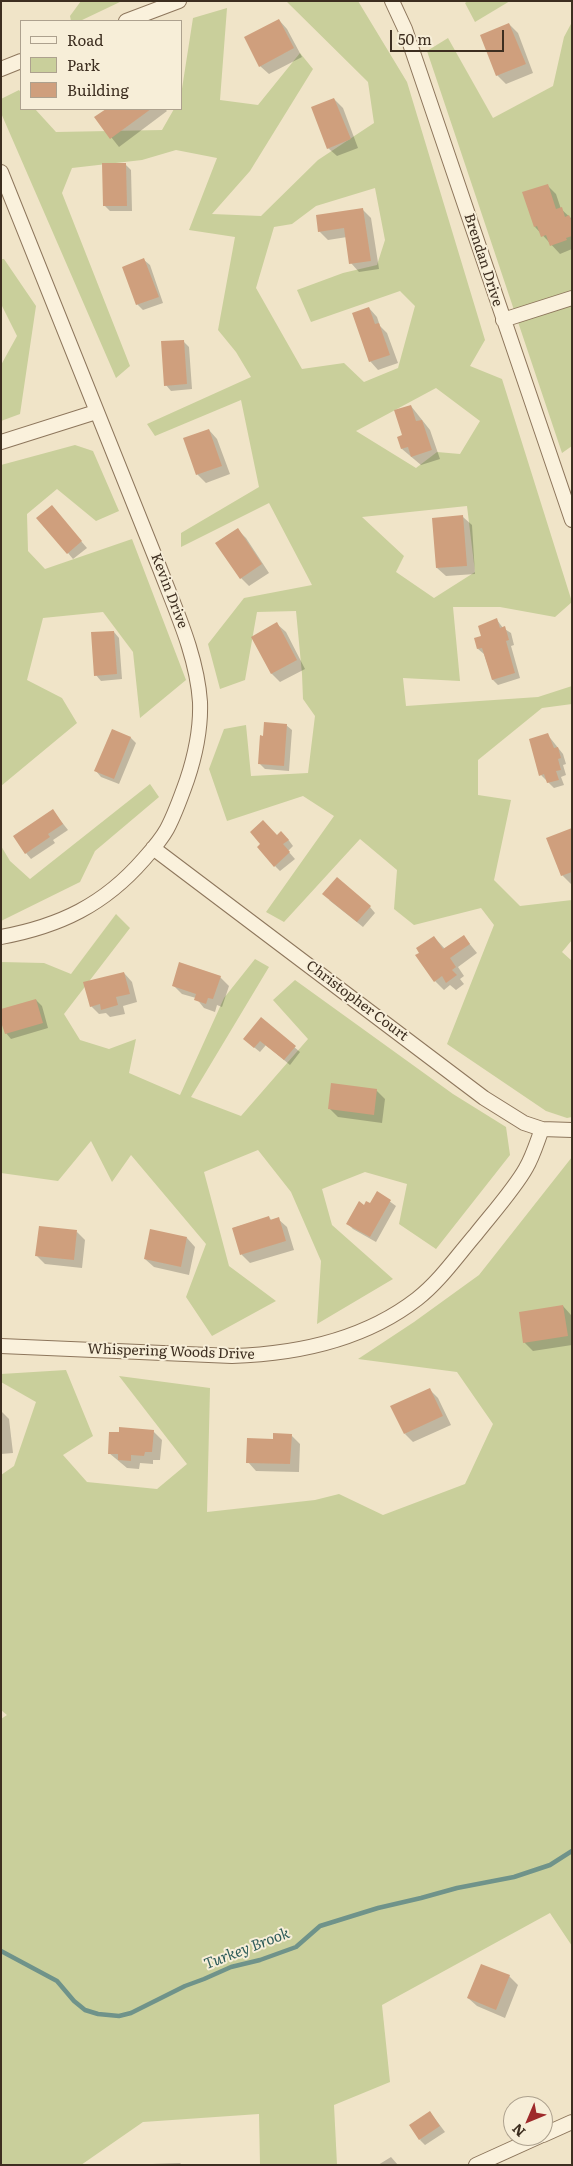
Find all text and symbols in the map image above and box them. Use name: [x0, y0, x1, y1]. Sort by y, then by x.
legend: [20, 20, 182, 110]
scale bar: [393, 20, 507, 52]
text: 50 m: [398, 27, 432, 50]
text: Road: [67, 28, 103, 51]
text: Park: [67, 53, 100, 76]
text: Building: [67, 78, 129, 101]
street label: Brendan Drive: [460, 211, 506, 309]
street label: Kevin Drive: [147, 551, 191, 631]
street label: Christopher Court: [303, 957, 411, 1045]
street label: Whispering Woods Drive: [87, 1341, 255, 1363]
water label: Turkey Brook: [202, 1924, 292, 1974]
north arrow: [503, 2096, 553, 2146]
text: N: [507, 2120, 529, 2142]

